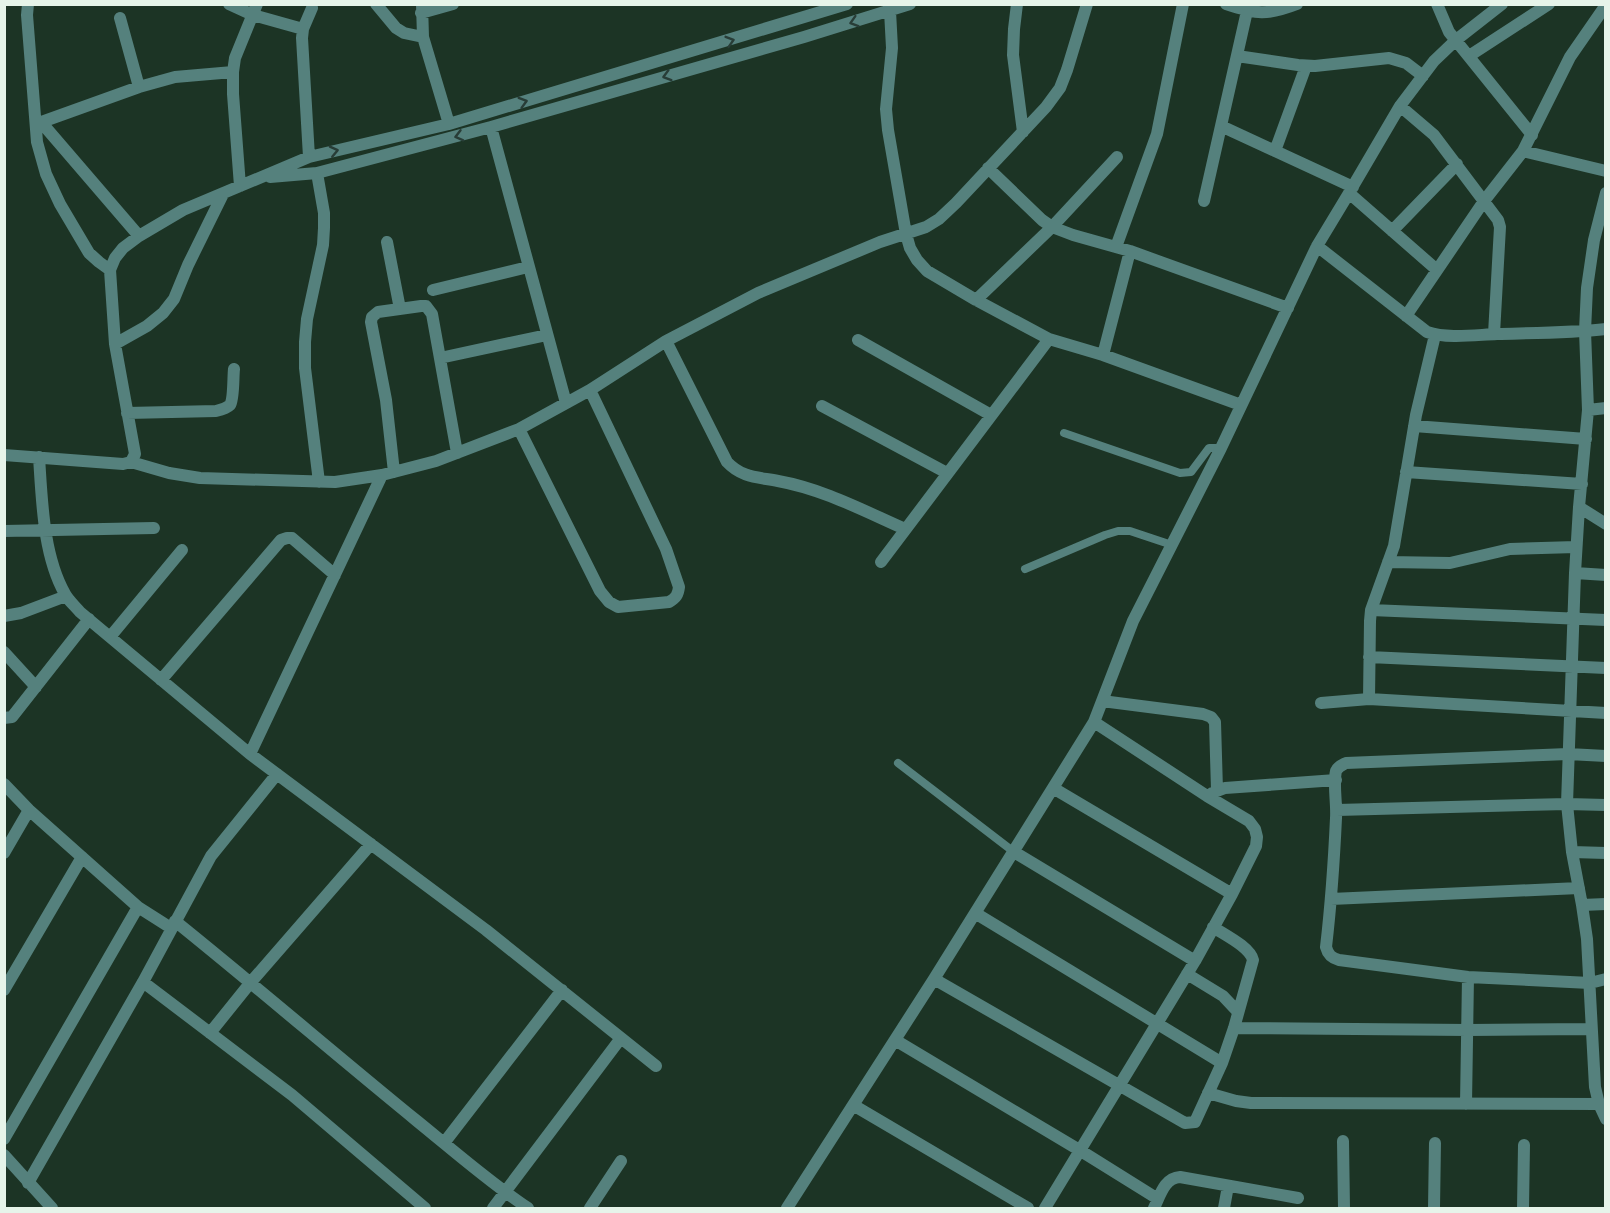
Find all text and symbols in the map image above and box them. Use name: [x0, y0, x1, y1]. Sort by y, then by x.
one-way arrow: [849, 15, 860, 27]
one-way arrow: [724, 35, 735, 48]
one-way arrow: [662, 69, 672, 82]
one-way arrow: [517, 97, 528, 109]
one-way arrow: [455, 128, 465, 141]
one-way arrow: [329, 145, 339, 158]

